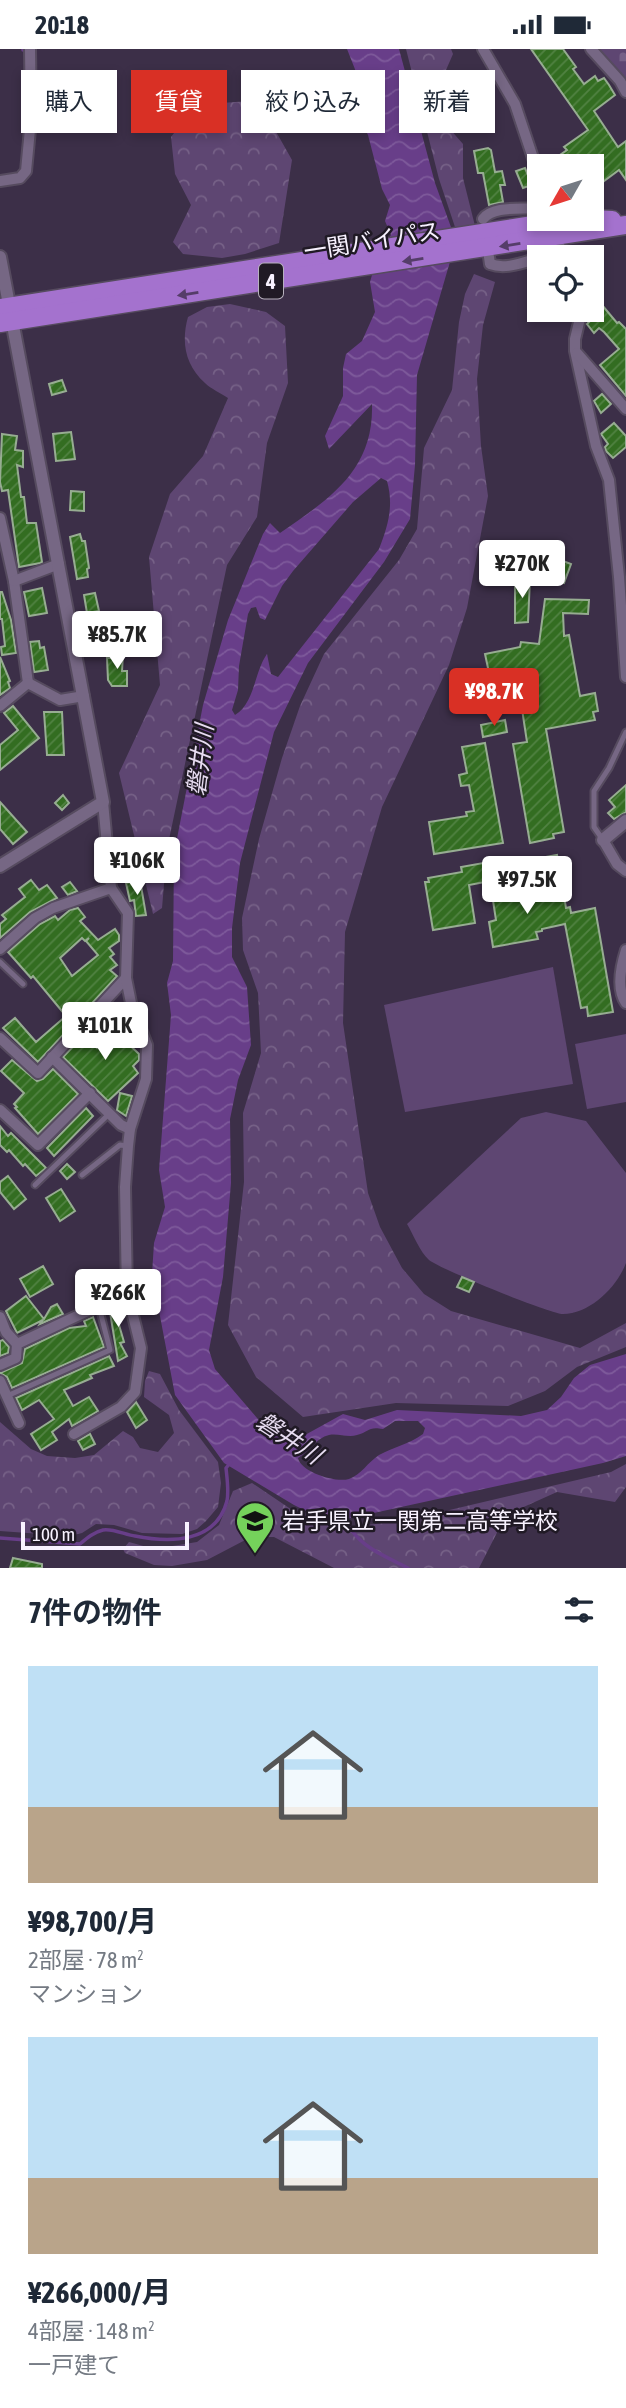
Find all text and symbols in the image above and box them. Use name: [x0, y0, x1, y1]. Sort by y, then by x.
text: 20:18: [35, 10, 89, 40]
chip: 購入: [21, 70, 117, 133]
chip: 賃貸: [131, 70, 227, 133]
chip: 絞り込み: [241, 70, 385, 133]
chip: 新着: [399, 70, 495, 133]
north arrow: [527, 154, 604, 231]
map controls: [527, 154, 604, 322]
street label: 一関バイパス: [302, 217, 442, 265]
one-way arrow: [499, 239, 521, 250]
button: locate: [527, 245, 604, 322]
one-way arrow: [402, 255, 424, 266]
road number: 4: [259, 264, 283, 299]
one-way arrow: [177, 289, 199, 300]
pin: ¥270K: [473, 540, 571, 600]
text: ¥270K: [495, 550, 549, 576]
pin: ¥85.7K: [60, 611, 174, 671]
text: ¥85.7K: [88, 621, 146, 647]
pin: ¥98.7K: [437, 669, 551, 728]
text: ¥98.7K: [465, 678, 523, 704]
water label: 磐井川: [182, 720, 218, 797]
pin: ¥106K: [88, 837, 186, 897]
text: ¥106K: [110, 847, 164, 873]
pin: ¥97.5K: [470, 857, 584, 916]
text: ¥97.5K: [498, 866, 556, 892]
pin: ¥101K: [56, 1003, 154, 1062]
text: ¥101K: [78, 1012, 132, 1038]
pin: ¥266K: [69, 1269, 167, 1329]
text: ¥266K: [91, 1279, 145, 1305]
water label: 磐井川: [251, 1407, 329, 1471]
school or university icon: 岩手県立一関第二高等学校: [234, 1500, 276, 1555]
place label: 岩手県立一関第二高等学校: [282, 1508, 558, 1534]
scale bar: [21, 1519, 189, 1551]
text: 100 m: [32, 1523, 75, 1545]
icon: filters: [560, 1591, 598, 1629]
text: 7件の物件: [28, 1595, 162, 1629]
icon: home: [250, 1712, 376, 1838]
text: ¥98,700/月: [28, 1904, 157, 1938]
text: 2部屋 · 78 m²: [28, 1947, 144, 1973]
text: マンション: [28, 1981, 143, 2007]
icon: home: [250, 2083, 376, 2209]
text: ¥266,000/月: [28, 2275, 171, 2309]
text: 4部屋 · 148 m²: [28, 2318, 155, 2344]
text: 一戸建て: [28, 2352, 120, 2378]

